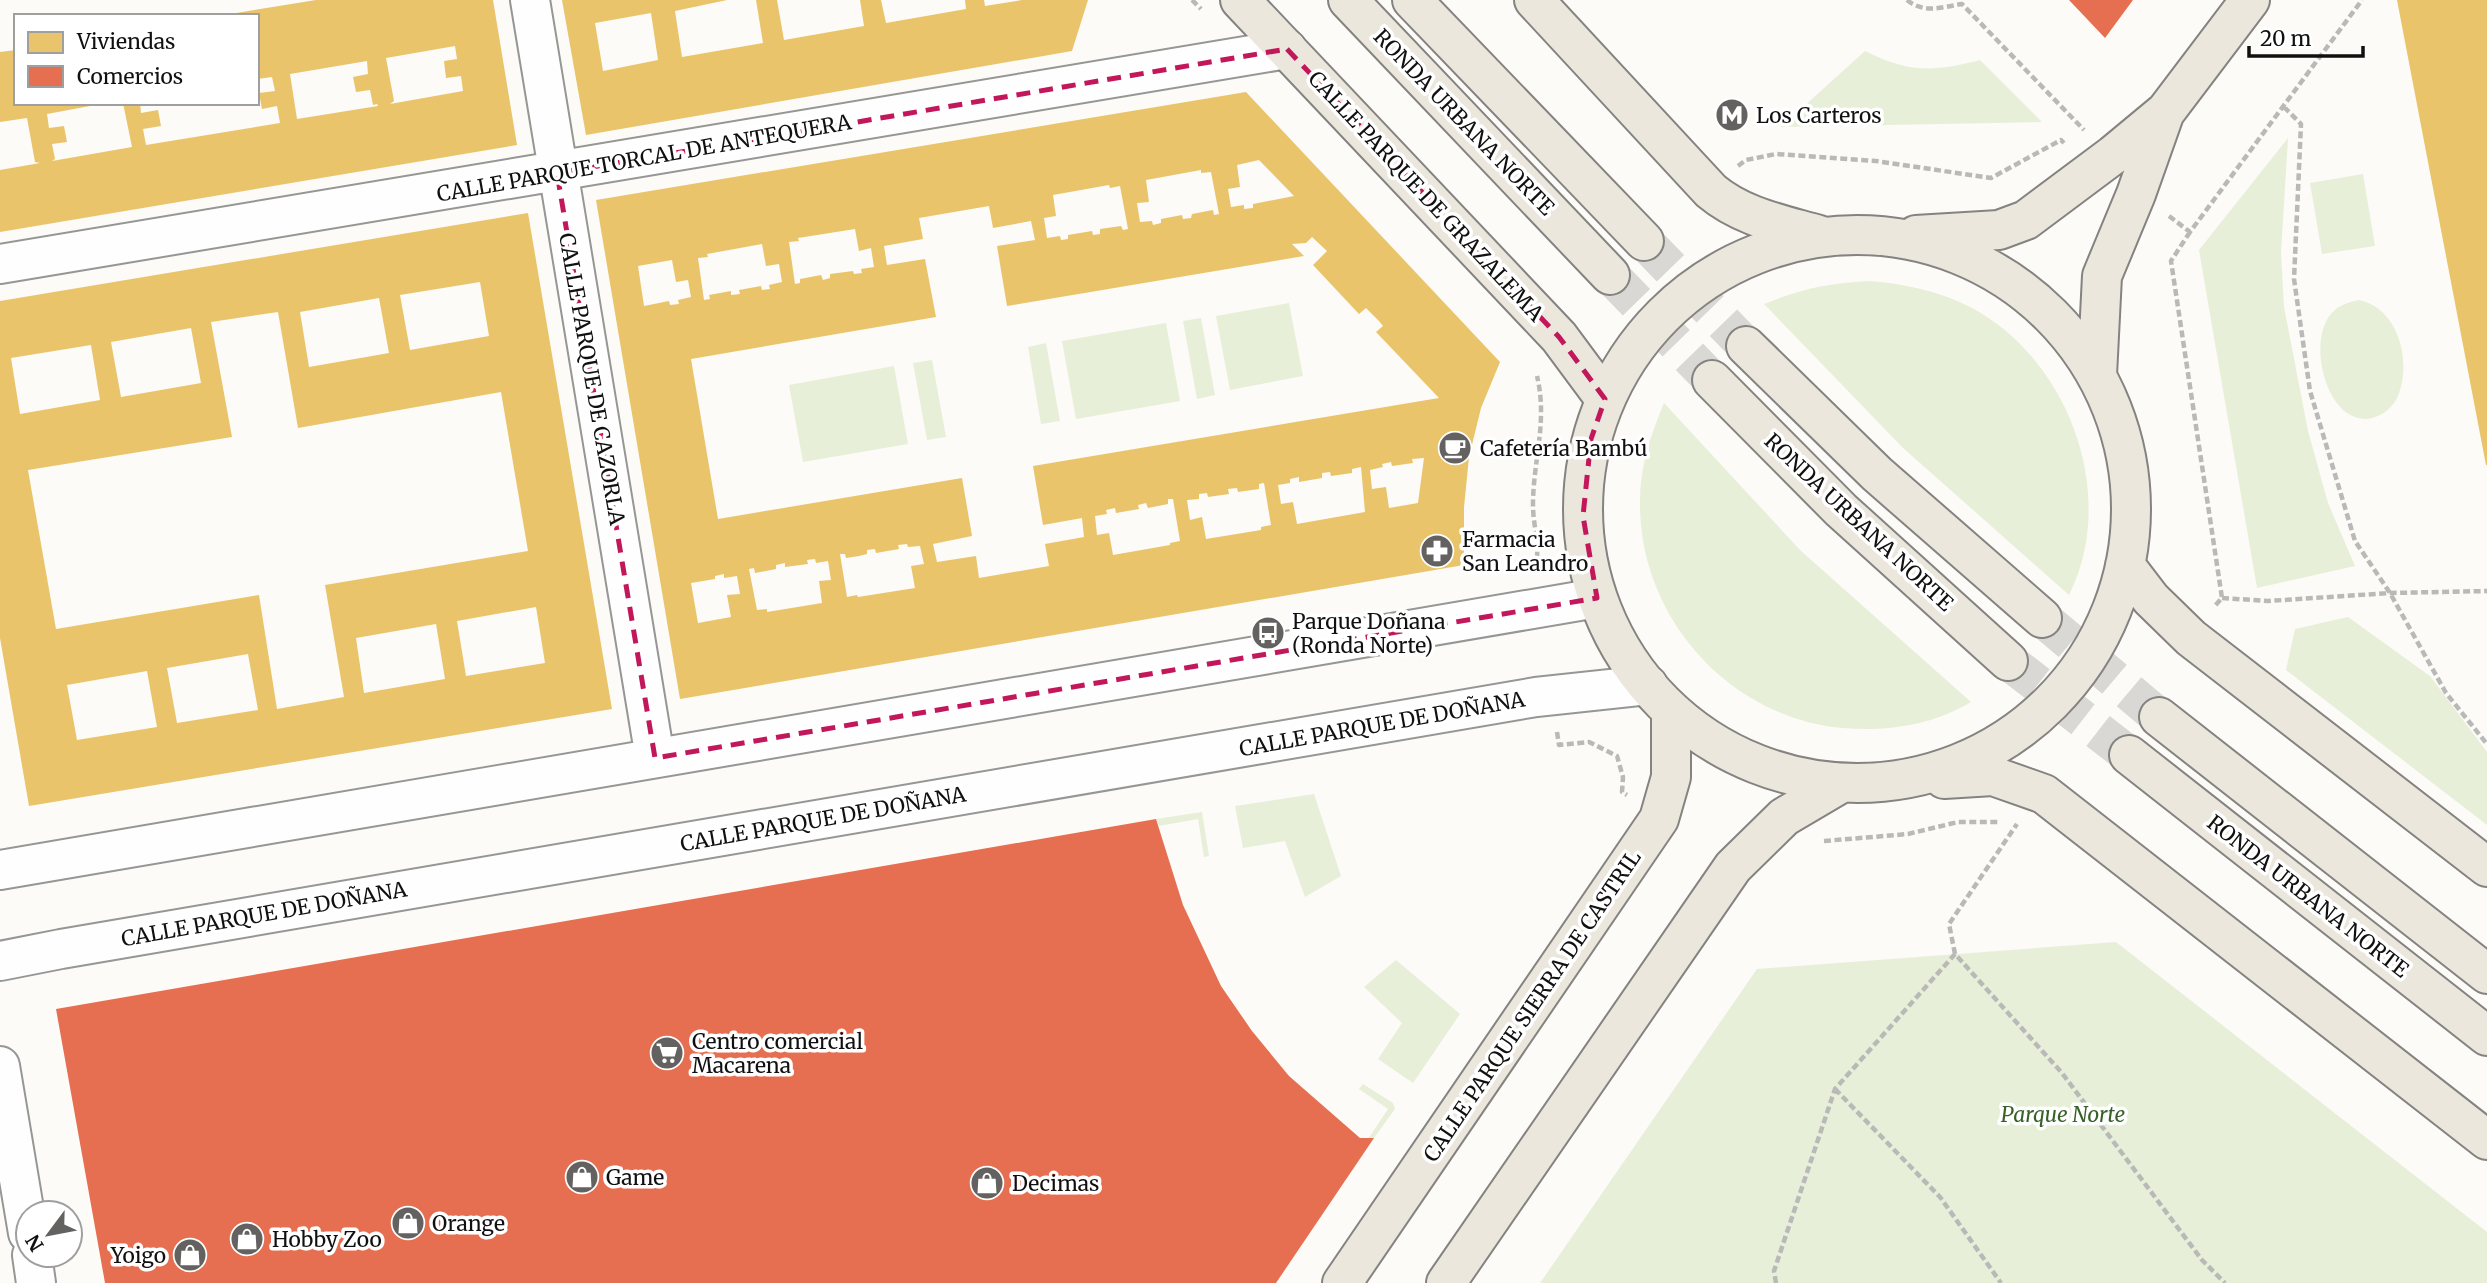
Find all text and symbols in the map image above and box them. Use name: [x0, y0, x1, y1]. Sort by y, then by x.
legend: [14, 14, 259, 105]
scale bar: [2249, 14, 2363, 58]
street label: RONDA URBANA NORTE: [1368, 23, 1561, 221]
text: 20 m: [2260, 25, 2312, 52]
text: Viviendas: [76, 28, 175, 55]
text: Comercios: [77, 63, 183, 90]
street label: CALLE PARQUE DE GRAZALEMA: [1303, 65, 1550, 327]
metro station icon: Los Carteros: [1713, 96, 1751, 134]
place label: Los Carteros: [1756, 102, 1882, 129]
street label: CALLE PARQUE TORCAL DE ANTEQUERA: [435, 108, 853, 208]
street label: CALLE PARQUE DE CAZORLA: [553, 231, 631, 527]
street label: RONDA URBANA NORTE: [1759, 427, 1960, 617]
cafe icon: Cafetería Bambú: [1436, 429, 1474, 467]
place label: Cafetería Bambú: [1480, 435, 1647, 462]
place label: Farmacia San Leandro: [1462, 526, 1588, 577]
pharmacy icon: Farmacia San Leandro: [1418, 532, 1456, 570]
place label: Parque Doñana (Ronda Norte): [1292, 608, 1446, 659]
bus stop icon: Parque Doñana (Ronda Norte): [1249, 614, 1287, 652]
street label: CALLE PARQUE DE DOÑANA: [1237, 686, 1527, 762]
street label: CALLE PARQUE DE DOÑANA: [678, 781, 968, 857]
street label: RONDA URBANA NORTE: [2202, 809, 2415, 984]
street label: CALLE PARQUE SIERRA DE CASTRIL: [1417, 845, 1647, 1167]
street label: CALLE PARQUE DE DOÑANA: [119, 876, 409, 952]
place label: Centro comercial Macarena: [692, 1028, 863, 1079]
supermarket icon: Centro comercial Macarena: [648, 1034, 686, 1072]
park label: Parque Norte: [2001, 1101, 2125, 1128]
shop icon: Game: [563, 1158, 601, 1196]
place label: Game: [606, 1164, 664, 1191]
shop icon: Decimas: [968, 1164, 1006, 1202]
place label: Decimas: [1012, 1170, 1099, 1197]
north arrow: [14, 1199, 84, 1269]
shop icon: Orange: [389, 1204, 427, 1242]
place label: Orange: [432, 1210, 505, 1237]
shop icon: Hobby Zoo: [228, 1220, 266, 1258]
place label: Hobby Zoo: [272, 1226, 382, 1253]
text: N: [20, 1230, 49, 1256]
shop icon: Yoigo: [171, 1236, 209, 1274]
place label: Yoigo: [110, 1242, 166, 1269]

